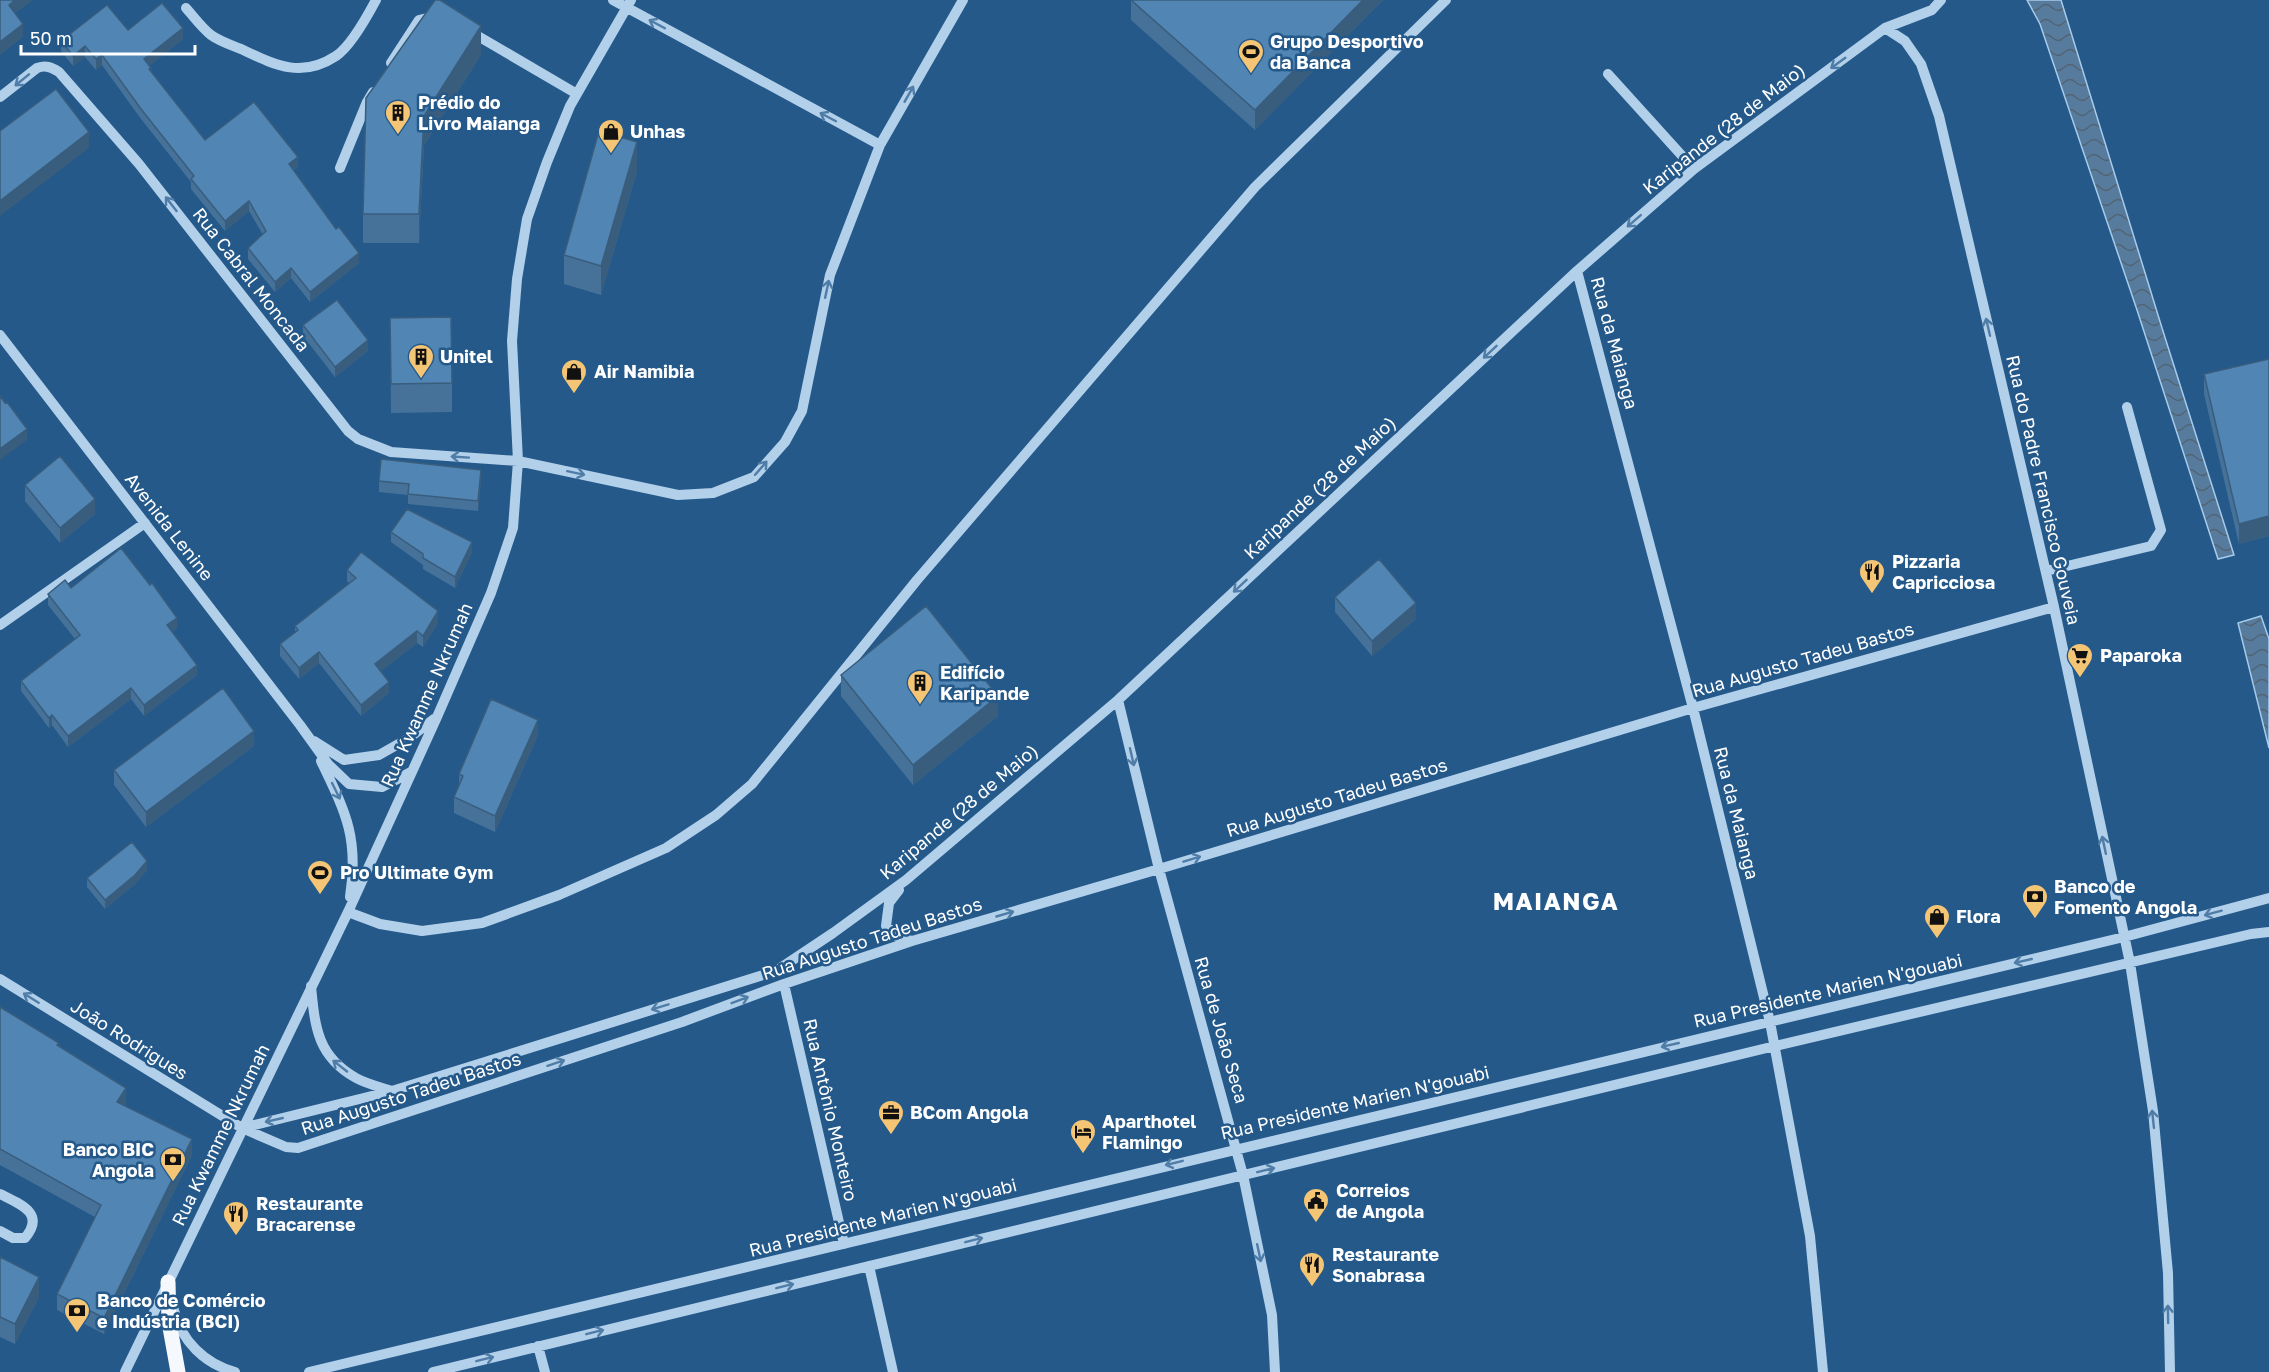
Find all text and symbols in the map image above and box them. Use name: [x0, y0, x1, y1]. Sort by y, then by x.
scale bar: [21, 18, 195, 56]
one-way arrow: [649, 18, 666, 30]
text: 50 m: [30, 27, 72, 49]
place label: Grupo Desportivo da Banca: [1270, 30, 1424, 73]
sports icon: Grupo Desportivo da Banca: [1236, 37, 1266, 75]
one-way arrow: [1830, 56, 1846, 69]
street label: Karipande (28 de Maio): [1638, 58, 1809, 198]
one-way arrow: [14, 73, 30, 86]
one-way arrow: [903, 86, 915, 103]
place label: Prédio do Livro Maianga: [418, 91, 540, 134]
building icon: Prédio do Livro Maianga: [383, 98, 413, 136]
one-way arrow: [820, 111, 838, 122]
shop icon: Unhas: [596, 117, 626, 155]
place label: Unhas: [630, 120, 685, 142]
one-way arrow: [164, 197, 177, 213]
street label: Rua Cabral Moncada: [189, 203, 315, 356]
one-way arrow: [1627, 214, 1642, 228]
street label: Rua da Maianga: [1587, 274, 1643, 411]
one-way arrow: [822, 280, 833, 300]
one-way arrow: [1982, 317, 1994, 336]
building icon: Unitel: [406, 342, 436, 380]
place label: Unitel: [440, 345, 493, 367]
one-way arrow: [1483, 345, 1498, 359]
street label: Rua do Padre Francisco Gouveia: [2002, 353, 2086, 627]
shop icon: Air Namibia: [559, 357, 589, 395]
place label: Air Namibia: [594, 360, 694, 382]
street label: Karipande (28 de Maio): [1239, 411, 1400, 563]
one-way arrow: [451, 451, 471, 462]
one-way arrow: [754, 461, 768, 476]
street label: Avenida Lenine: [121, 468, 219, 585]
one-way arrow: [565, 468, 585, 479]
place label: Pizzaria Capricciosa: [1892, 550, 1995, 593]
restaurant icon: Pizzaria Capricciosa: [1857, 557, 1887, 595]
one-way arrow: [1233, 579, 1248, 593]
street label: Rua Kwamme Nkrumah: [375, 599, 477, 790]
street label: Rua Augusto Tadeu Bastos: [1689, 617, 1916, 701]
supermarket icon: Paparoka: [2065, 641, 2095, 679]
place label: Paparoka: [2100, 644, 2182, 666]
place label: Edifício Karipande: [940, 661, 1030, 704]
building icon: Edifício Karipande: [905, 668, 935, 706]
street label: Karipande (28 de Maio): [875, 739, 1042, 884]
street label: Rua da Maianga: [1710, 744, 1764, 881]
one-way arrow: [1126, 747, 1138, 766]
street label: Rua Augusto Tadeu Bastos: [1224, 753, 1450, 841]
one-way arrow: [330, 782, 342, 800]
one-way arrow: [2098, 835, 2109, 855]
one-way arrow: [1182, 853, 1201, 864]
sports icon: Pro Ultimate Gym: [305, 858, 335, 896]
place label: Pro Ultimate Gym: [340, 861, 493, 883]
place label: Banco de Fomento Angola: [2054, 875, 2197, 918]
bank icon: Banco de Fomento Angola: [2020, 882, 2050, 920]
district label: MAIANGA: [1493, 886, 1619, 915]
street label: Rua Augusto Tadeu Bastos: [759, 892, 984, 984]
shop icon: Flora: [1922, 902, 1952, 940]
place label: Flora: [1956, 905, 2001, 927]
one-way arrow: [995, 908, 1014, 919]
one-way arrow: [2203, 908, 2222, 919]
street label: Rua Presidente Marien N'gouabi: [1691, 948, 1964, 1032]
street label: Rua de João Seca: [1190, 954, 1253, 1106]
one-way arrow: [2014, 955, 2033, 967]
one-way arrow: [23, 992, 40, 1004]
street label: João Rodrigues: [67, 994, 192, 1084]
one-way arrow: [730, 994, 749, 1005]
one-way arrow: [651, 1002, 670, 1013]
street label: Rua Antônio Monteiro: [799, 1016, 863, 1203]
street label: Rua Kwamme Nkrumah: [166, 1040, 274, 1229]
one-way arrow: [1661, 1040, 1680, 1052]
street label: Rua Augusto Tadeu Bastos: [298, 1047, 523, 1139]
one-way arrow: [546, 1057, 565, 1068]
one-way arrow: [332, 1059, 348, 1072]
street label: Rua Presidente Marien N'gouabi: [1218, 1060, 1491, 1144]
office icon: BCom Angola: [876, 1098, 906, 1136]
place label: BCom Angola: [910, 1101, 1028, 1123]
place label: Aparthotel Flamingo: [1102, 1110, 1196, 1153]
one-way arrow: [2147, 1110, 2158, 1130]
one-way arrow: [265, 1115, 284, 1126]
hotel icon: Aparthotel Flamingo: [1068, 1117, 1098, 1155]
place label: Banco BIC Angola: [63, 1138, 154, 1181]
bank icon: Banco BIC Angola: [158, 1145, 188, 1183]
one-way arrow: [1165, 1158, 1184, 1170]
one-way arrow: [1256, 1163, 1275, 1175]
street label: Rua Presidente Marien N'gouabi: [747, 1173, 1019, 1261]
place label: Correios de Angola: [1336, 1179, 1424, 1222]
public building icon: Correios de Angola: [1301, 1186, 1331, 1224]
place label: Restaurante Bracarense: [256, 1192, 363, 1235]
restaurant icon: Restaurante Bracarense: [221, 1199, 251, 1237]
one-way arrow: [964, 1234, 983, 1246]
one-way arrow: [1254, 1243, 1265, 1262]
place label: Restaurante Sonabrasa: [1332, 1243, 1439, 1286]
restaurant icon: Restaurante Sonabrasa: [1297, 1250, 1327, 1288]
one-way arrow: [775, 1280, 794, 1292]
place label: Banco de Comércio e Indústria (BCI): [97, 1289, 266, 1332]
bank icon: Banco de Comércio e Indústria (BCI): [62, 1296, 92, 1334]
one-way arrow: [2163, 1304, 2174, 1324]
one-way arrow: [585, 1326, 604, 1338]
one-way arrow: [476, 1353, 495, 1365]

